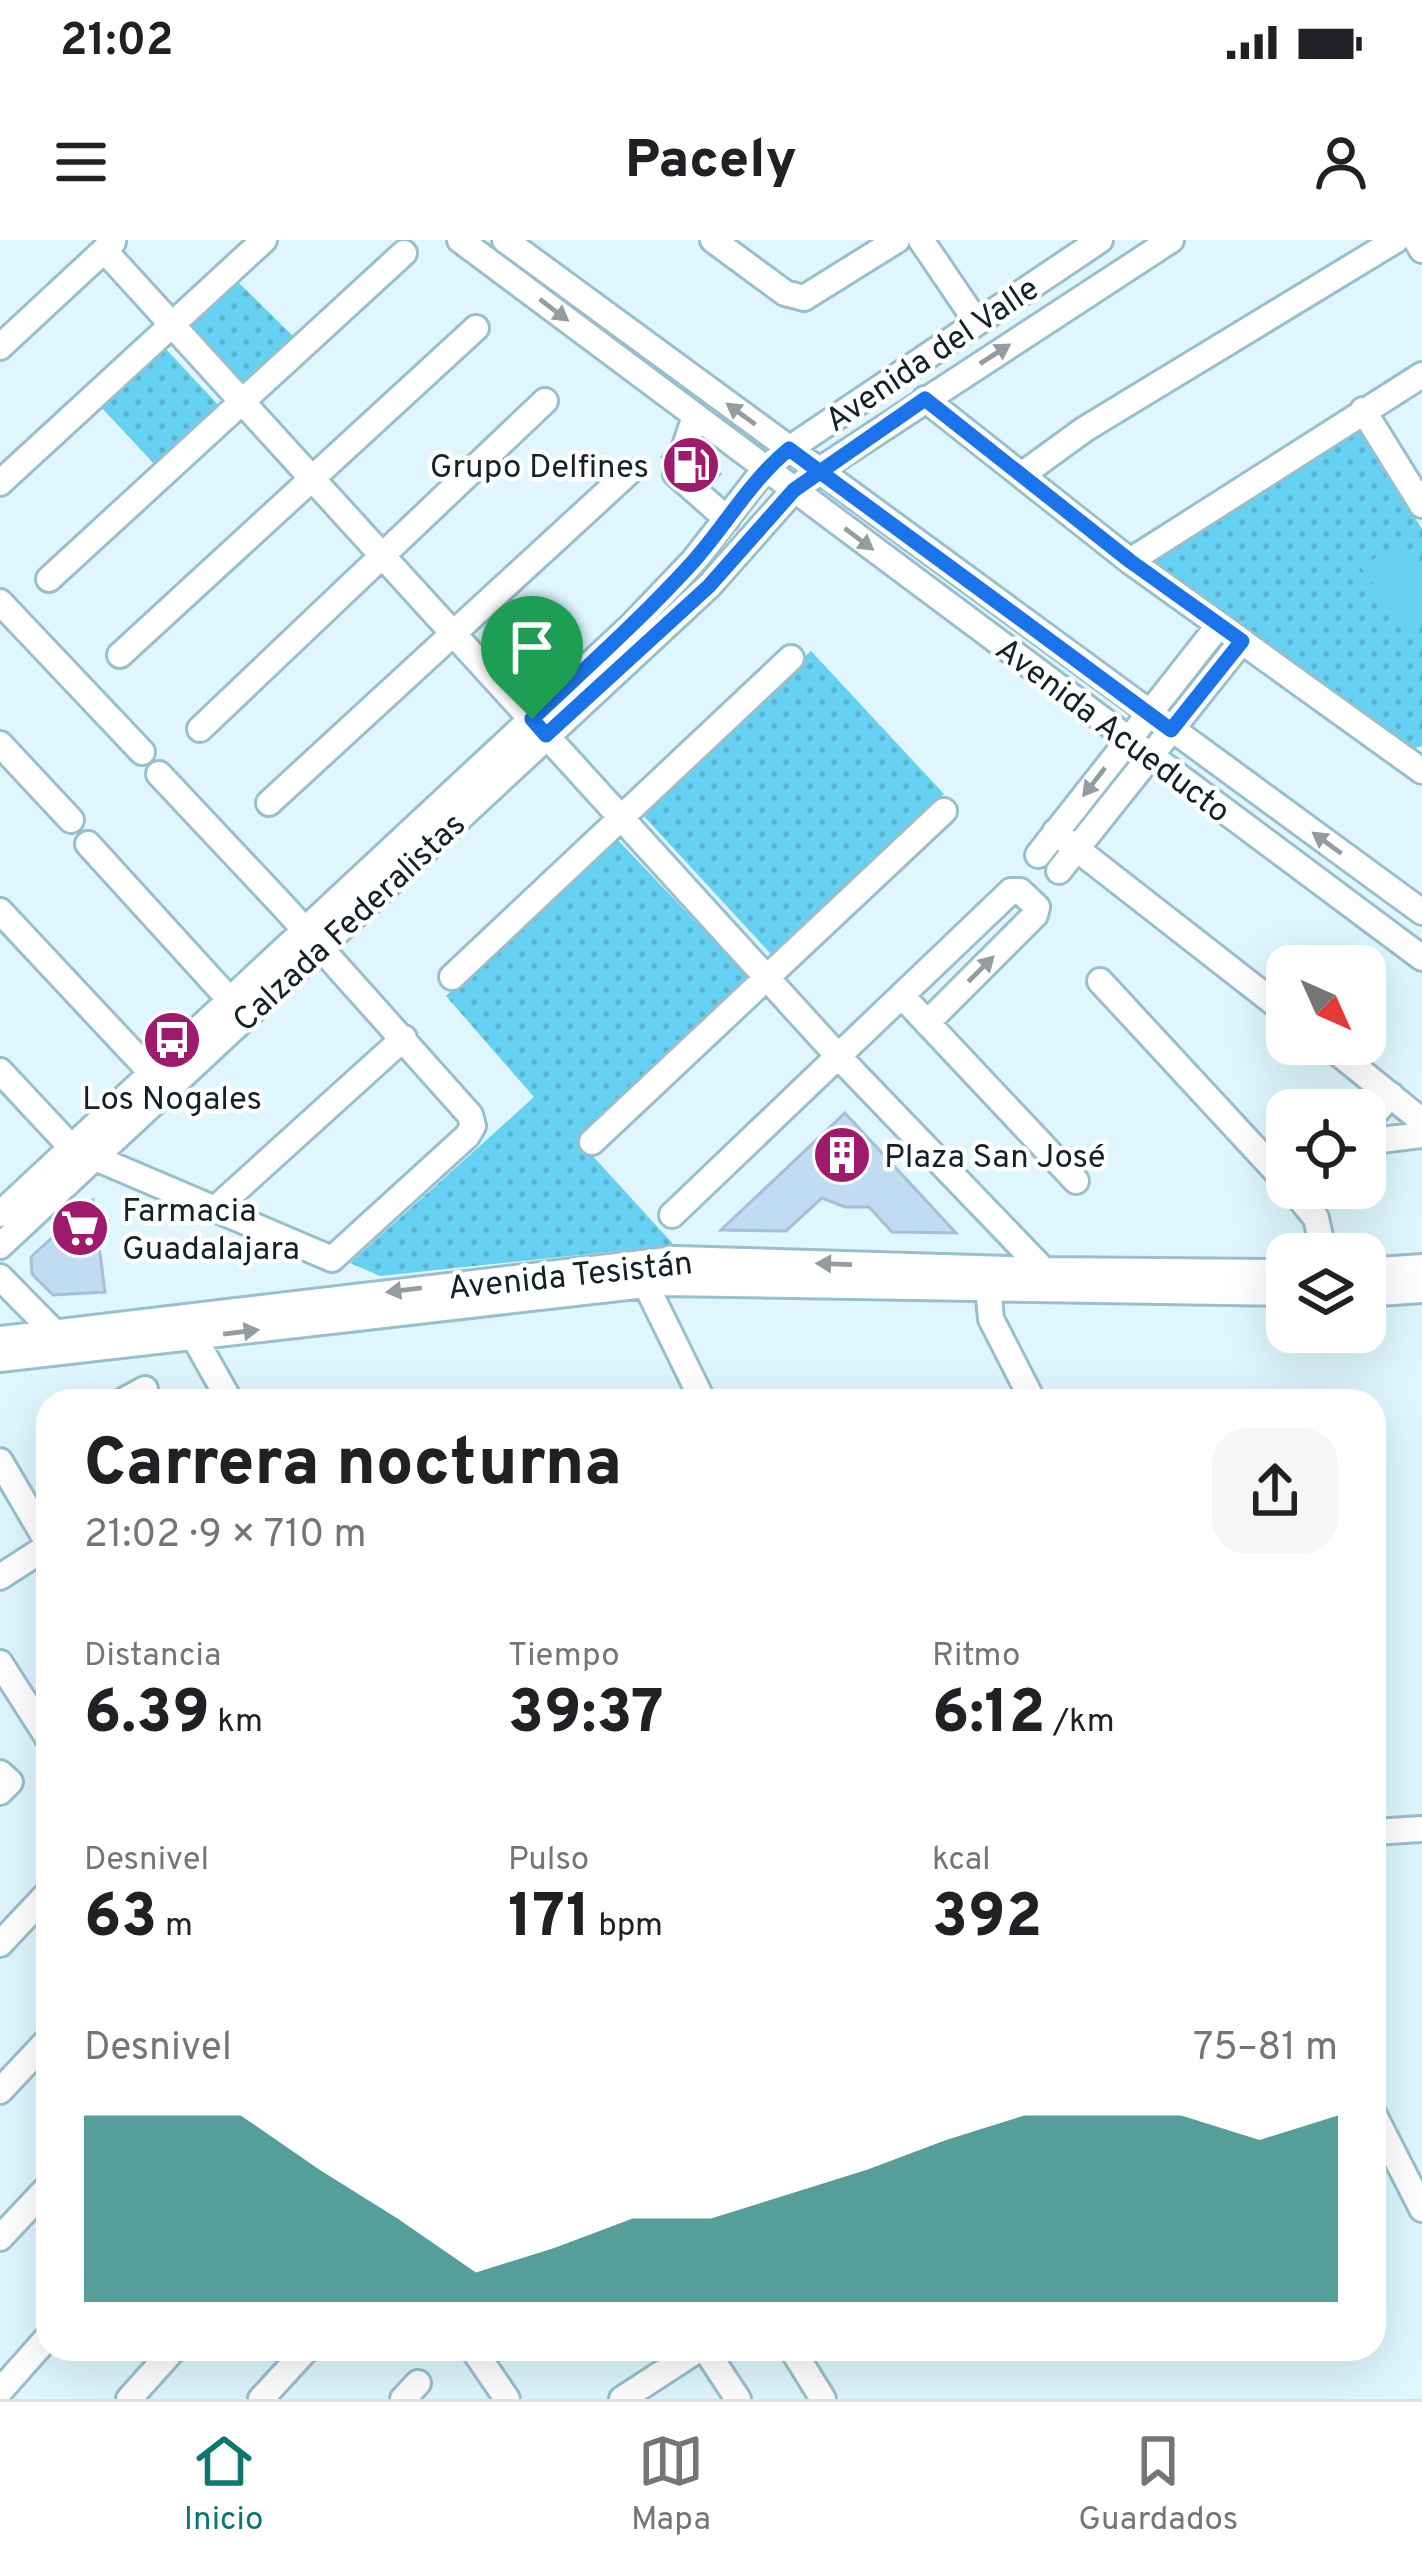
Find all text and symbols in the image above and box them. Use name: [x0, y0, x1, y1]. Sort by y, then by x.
text: 21:02: [60, 14, 174, 71]
text: Pacely: [625, 128, 797, 197]
icon: menu: [48, 129, 114, 195]
icon: person: [1308, 129, 1374, 195]
street label: Avenida del Valle: [818, 269, 1048, 443]
one-way arrow: [538, 298, 570, 322]
one-way arrow: [978, 343, 1011, 365]
one-way arrow: [726, 403, 757, 427]
fuel station icon: Grupo Delfines: [660, 434, 722, 496]
place label: Grupo Delfines: [430, 448, 649, 490]
one-way arrow: [843, 526, 874, 550]
pin: [481, 596, 583, 719]
icon: arrive: [499, 614, 565, 680]
street label: Avenida Acueducto: [986, 630, 1237, 834]
one-way arrow: [1082, 766, 1107, 797]
street label: Calzada Federalistas: [226, 805, 476, 1043]
one-way arrow: [1311, 832, 1343, 856]
north arrow: [1266, 945, 1386, 1065]
map controls: [1266, 945, 1386, 1353]
one-way arrow: [967, 955, 995, 983]
bus stop icon: Los Nogales: [141, 1009, 203, 1071]
place label: Los Nogales: [82, 1080, 262, 1122]
button: locate: [1266, 1089, 1386, 1209]
building icon: Plaza San José: [811, 1124, 873, 1186]
place label: Plaza San José: [884, 1138, 1105, 1180]
place label: Farmacia Guadalajara: [122, 1192, 300, 1272]
supermarket icon: Farmacia Guadalajara: [49, 1197, 111, 1259]
button: layers: [1266, 1233, 1386, 1353]
street label: Avenida Tesistán: [446, 1244, 695, 1312]
one-way arrow: [814, 1254, 852, 1273]
one-way arrow: [385, 1281, 422, 1300]
one-way arrow: [223, 1322, 261, 1341]
text: Carrera nocturna: [84, 1425, 622, 1508]
button: share: [1212, 1428, 1338, 1554]
text: 21:02 · 9 × 710 m: [84, 1512, 366, 1561]
text: Distancia: [84, 1636, 221, 1678]
text: Tiempo: [508, 1636, 620, 1678]
text: Ritmo: [932, 1636, 1020, 1678]
text: 6.39: [84, 1678, 210, 1754]
text: 39:37: [508, 1678, 664, 1754]
text: 6:12: [932, 1678, 1045, 1754]
text: km: [210, 1702, 263, 1744]
text: /km: [1045, 1702, 1115, 1744]
text: Desnivel: [84, 1840, 209, 1882]
text: Pulso: [508, 1840, 589, 1882]
text: kcal: [932, 1840, 991, 1882]
text: 63: [84, 1882, 157, 1958]
text: 171: [508, 1882, 591, 1958]
text: 392: [932, 1882, 1042, 1958]
text: m: [157, 1906, 193, 1948]
text: bpm: [591, 1906, 663, 1948]
text: Desnivel: [84, 2025, 232, 2074]
text: 75–81 m: [1193, 2025, 1338, 2074]
tab: Inicio: [184, 2428, 263, 2542]
tab: Mapa: [631, 2428, 711, 2542]
tab: Guardados: [1078, 2428, 1238, 2542]

